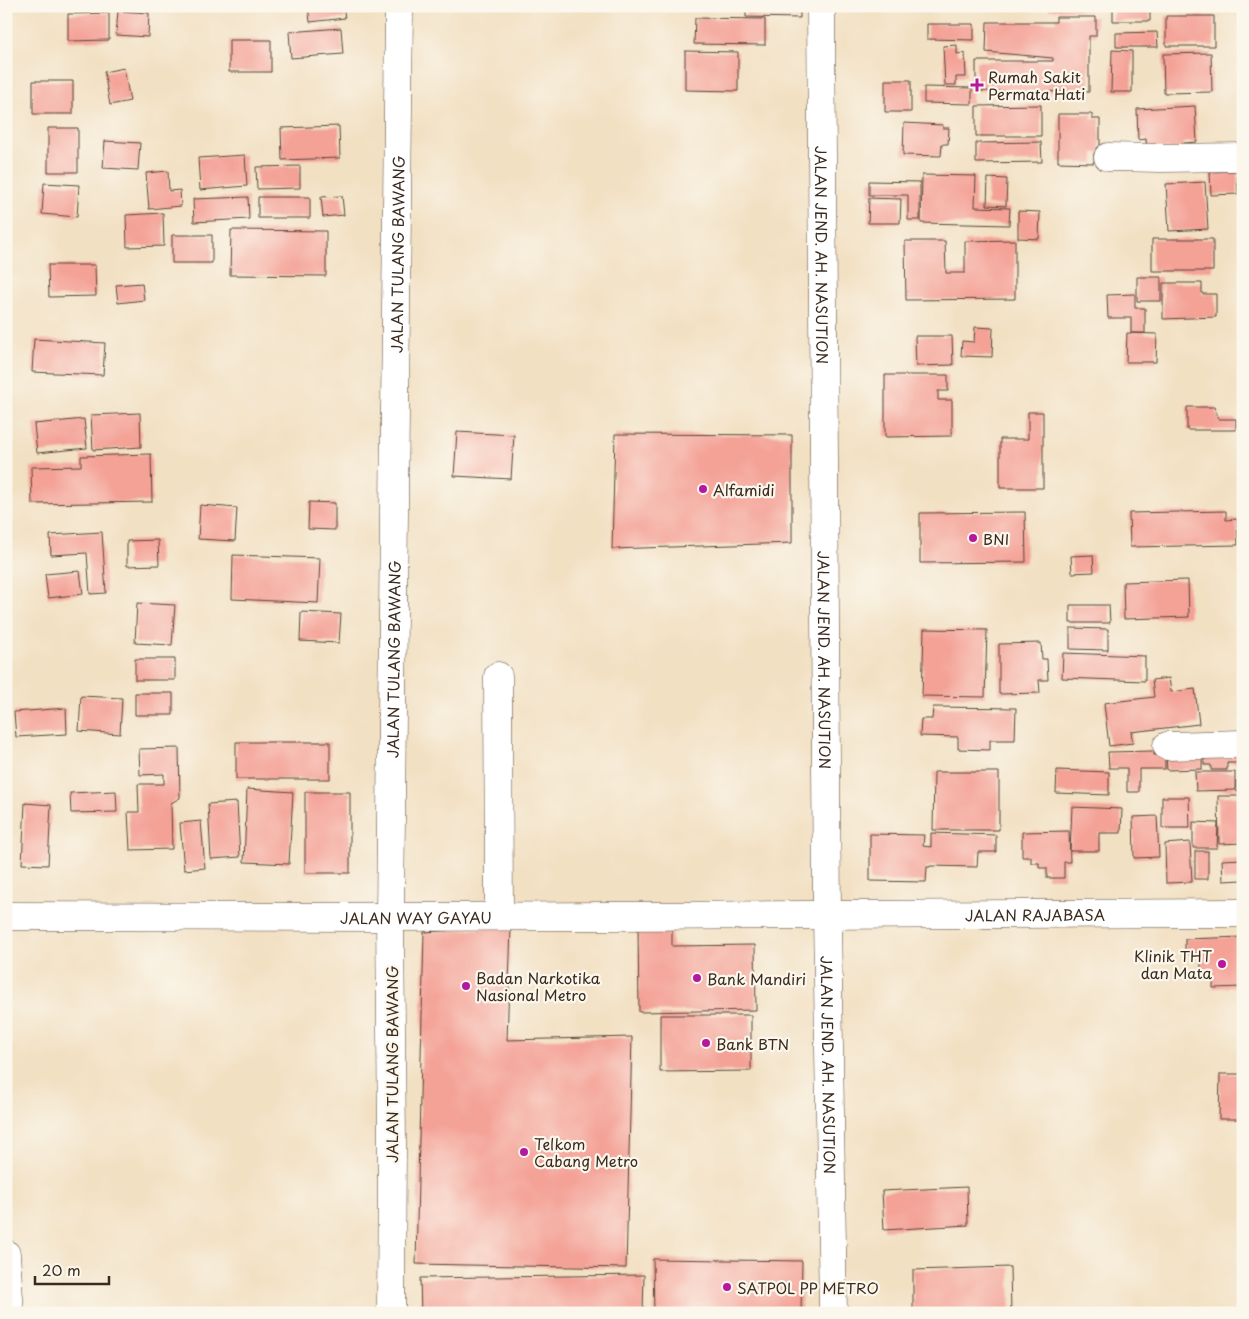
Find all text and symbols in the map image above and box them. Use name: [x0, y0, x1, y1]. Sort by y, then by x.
place label: Rumah Sakit Permata Hati: [988, 65, 1085, 105]
marker: Rumah Sakit Permata Hati: [970, 78, 984, 92]
street label: JALAN JEND. AH. NASUTION: [810, 146, 835, 364]
street label: JALAN TULANG BAWANG: [384, 155, 409, 353]
place label: Alfamidi: [713, 478, 775, 501]
marker: Alfamidi: [697, 483, 709, 495]
place label: BNI: [983, 527, 1009, 550]
marker: BNI: [967, 532, 979, 544]
street label: JALAN JEND. AH. NASUTION: [813, 551, 838, 769]
street label: JALAN TULANG BAWANG: [380, 560, 405, 758]
street label: JALAN RAJABASA: [965, 902, 1105, 926]
street label: JALAN WAY GAYAU: [340, 905, 492, 929]
place label: Klinik THT dan Mata: [1134, 944, 1213, 984]
street label: JALAN JEND. AH. NASUTION: [816, 956, 842, 1174]
marker: Klinik THT dan Mata: [1216, 958, 1228, 970]
street label: JALAN TULANG BAWANG: [380, 965, 403, 1163]
place label: Badan Narkotika Nasional Metro: [476, 966, 601, 1006]
place label: Bank Mandiri: [707, 967, 806, 990]
marker: Bank Mandiri: [691, 972, 703, 984]
marker: Badan Narkotika Nasional Metro: [460, 980, 472, 992]
place label: Bank BTN: [716, 1032, 789, 1055]
marker: Bank BTN: [700, 1037, 712, 1049]
place label: Telkom Cabang Metro: [534, 1132, 638, 1172]
marker: Telkom Cabang Metro: [518, 1146, 530, 1158]
scale bar: [35, 1254, 109, 1286]
text: 20 m: [42, 1258, 81, 1281]
place label: SATPOL PP METRO: [737, 1276, 879, 1299]
marker: SATPOL PP METRO: [721, 1281, 733, 1293]

